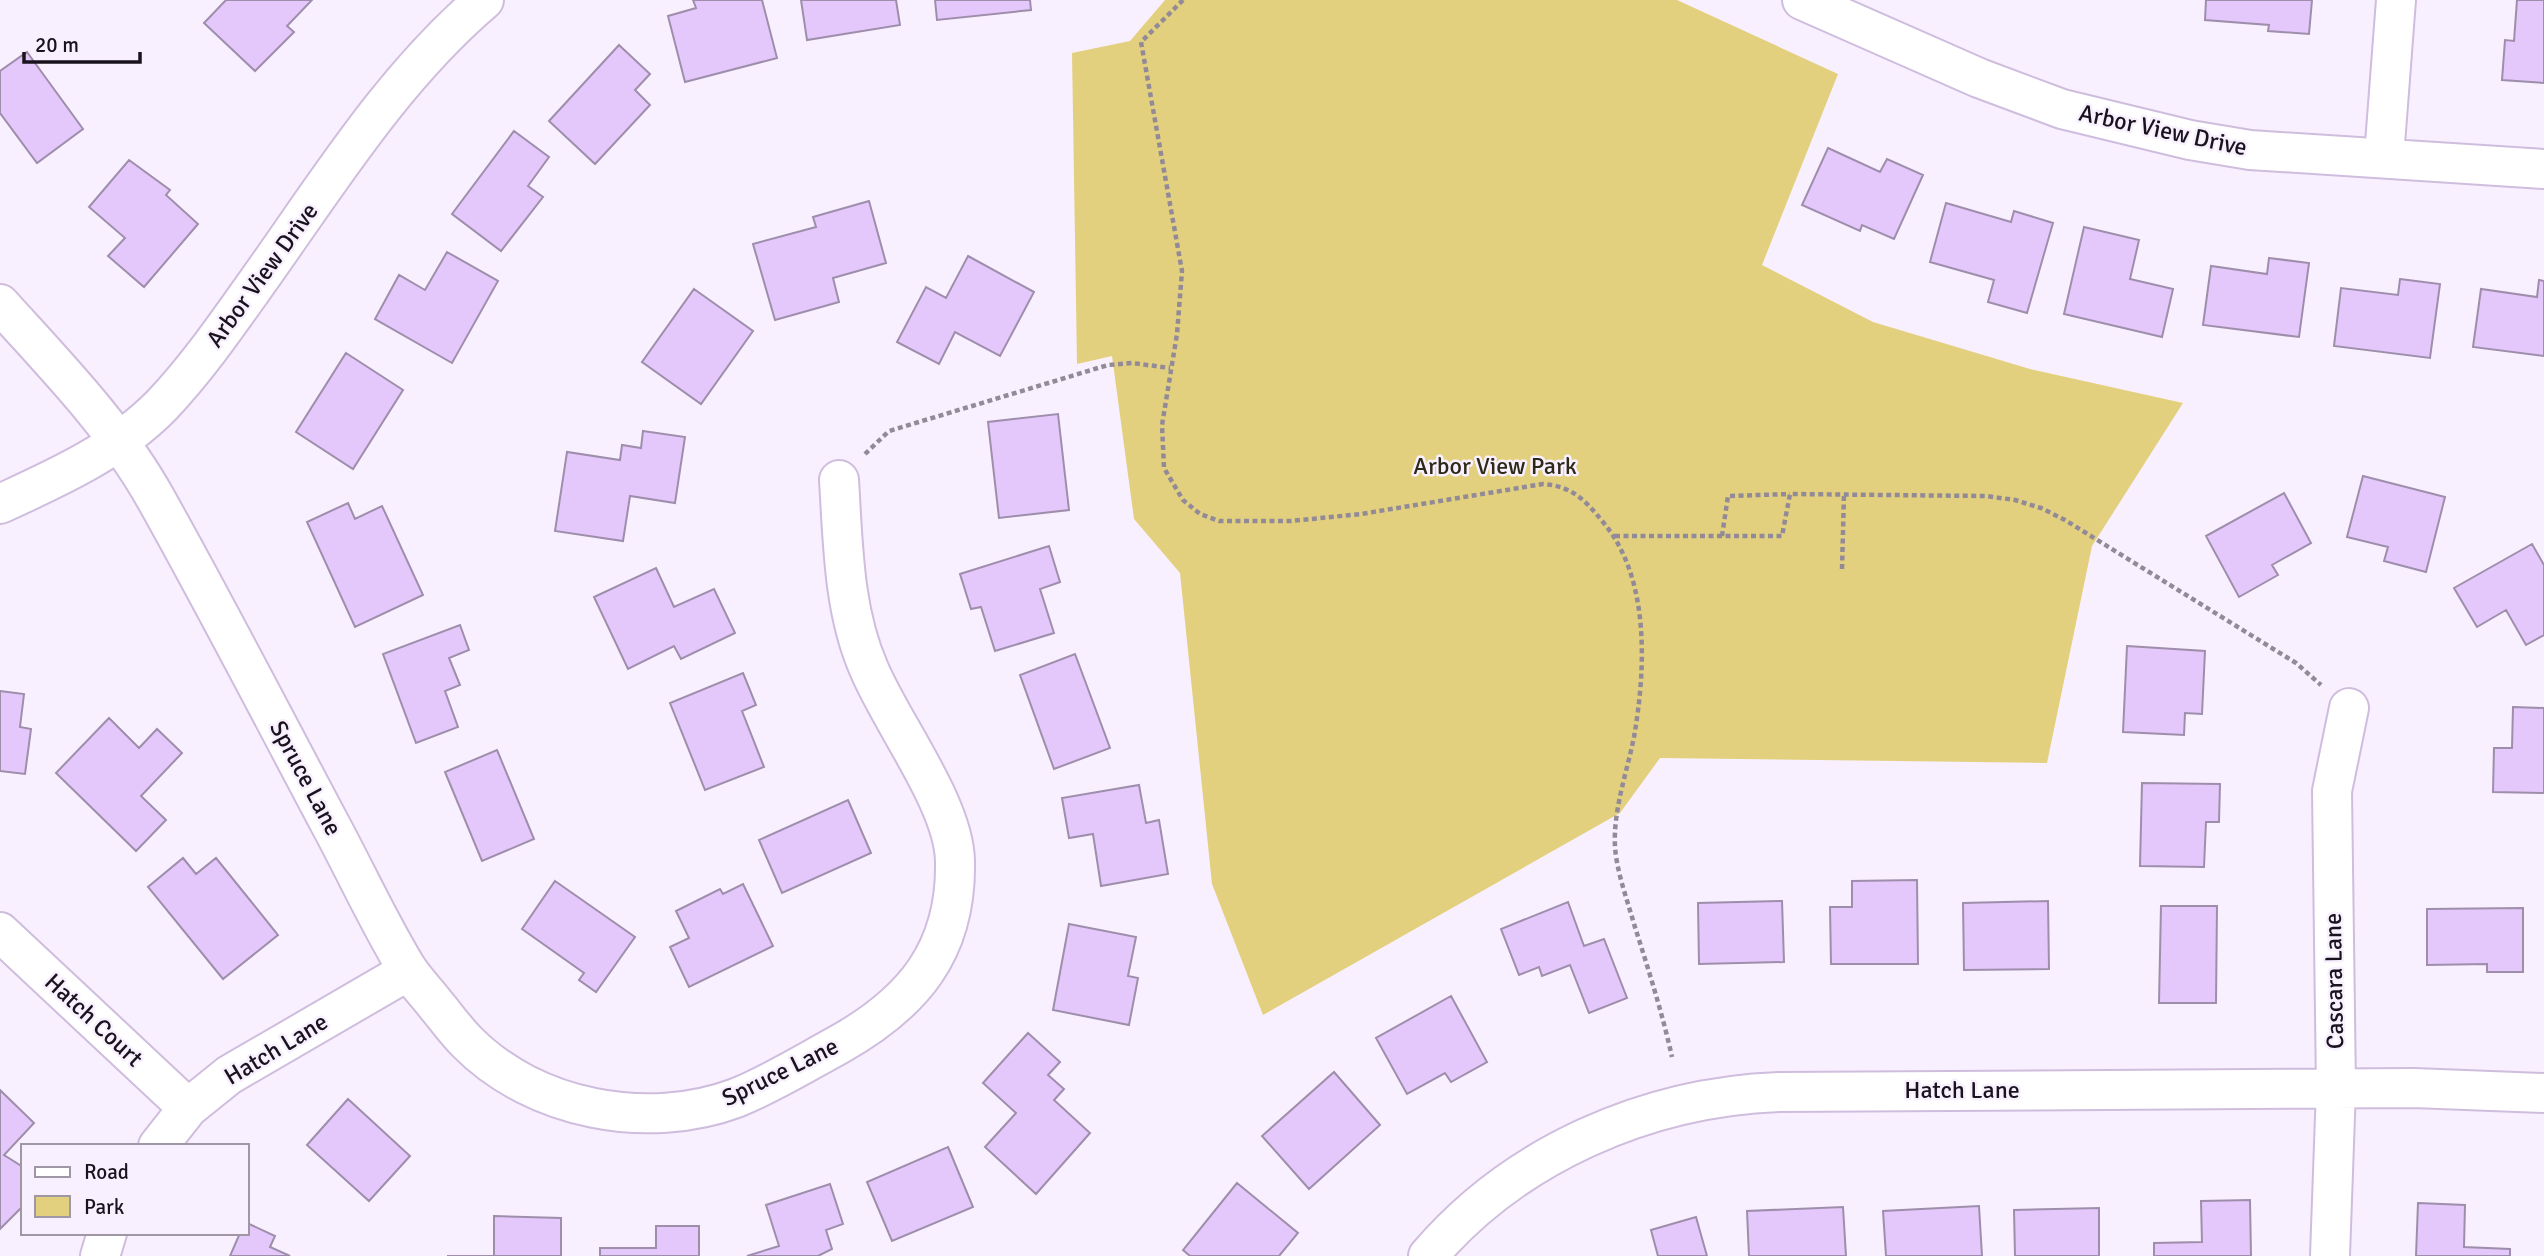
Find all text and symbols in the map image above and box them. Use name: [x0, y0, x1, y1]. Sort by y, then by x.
scale bar: [24, 21, 140, 65]
text: 20 m: [35, 32, 79, 58]
street label: Arbor View Drive: [2076, 98, 2250, 162]
street label: Arbor View Drive: [200, 197, 324, 353]
park label: Arbor View Park: [1413, 451, 1577, 481]
street label: Spruce Lane: [263, 715, 349, 841]
street label: Cascara Lane: [2318, 913, 2350, 1049]
street label: Hatch Court: [39, 967, 149, 1073]
street label: Hatch Lane: [219, 1006, 333, 1092]
street label: Spruce Lane: [717, 1031, 843, 1113]
street label: Hatch Lane: [1904, 1075, 2020, 1105]
legend: [21, 1144, 248, 1235]
text: Road: [84, 1159, 129, 1185]
text: Park: [84, 1194, 125, 1220]

